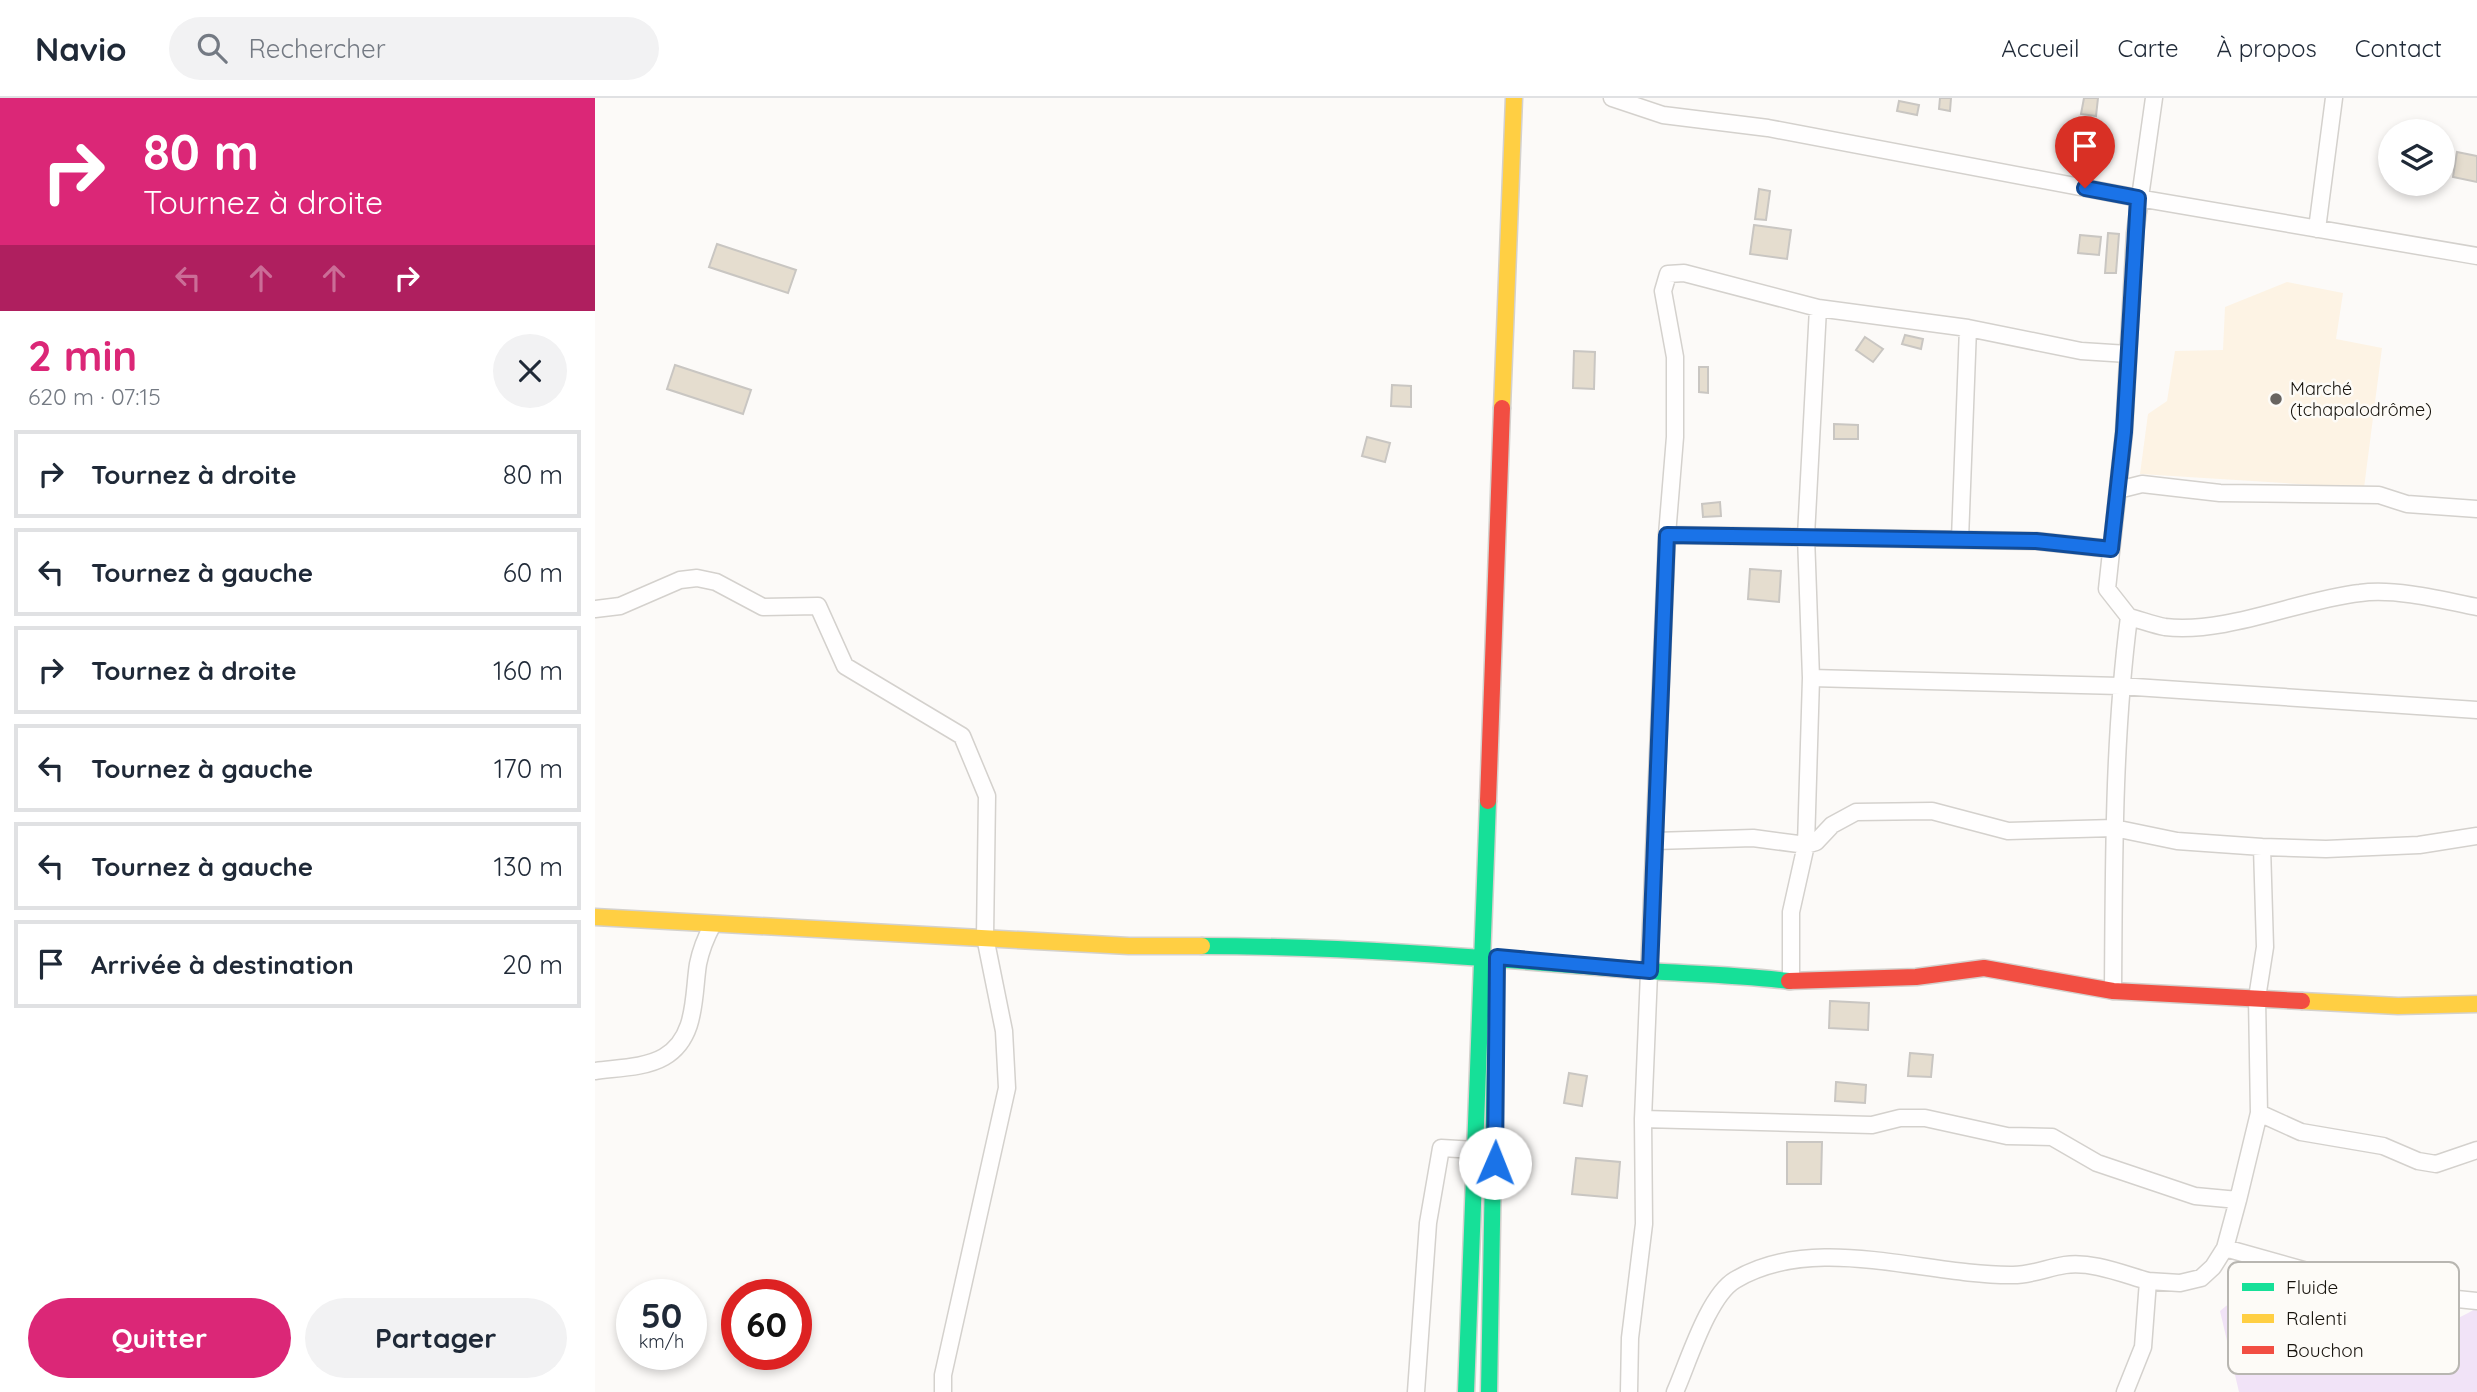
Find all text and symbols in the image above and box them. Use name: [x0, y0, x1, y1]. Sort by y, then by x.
search box: [169, 17, 659, 80]
text: Navio: [35, 28, 127, 69]
icon: search: [193, 29, 231, 67]
text: Rechercher: [249, 32, 386, 65]
text: Accueil: [2001, 33, 2080, 63]
text: Carte: [2118, 33, 2179, 63]
text: À propos: [2217, 33, 2317, 63]
text: Contact: [2355, 33, 2442, 63]
pin: [2055, 116, 2115, 188]
map controls: [2378, 119, 2455, 196]
button: layers: [2378, 119, 2455, 196]
text: 80 m: [143, 121, 259, 182]
icon: right: [28, 126, 119, 217]
icon: arrive: [2066, 127, 2104, 165]
text: Tournez à droite: [143, 182, 383, 222]
icon: left: [169, 259, 207, 297]
icon: ahead: [242, 259, 280, 297]
icon: ahead: [315, 259, 353, 297]
icon: right: [388, 259, 426, 297]
text: 2 min: [28, 329, 137, 382]
button: close: [493, 334, 567, 408]
place label: Marché (tchapalodrôme): [2290, 377, 2432, 421]
text: 620 m · 07:15: [28, 382, 161, 411]
marker: Marché (tchapalodrôme): [2268, 391, 2284, 407]
icon: right: [32, 455, 70, 493]
text: Tournez à droite: [91, 458, 296, 491]
text: 80 m: [503, 458, 563, 491]
icon: left: [32, 553, 70, 591]
text: Tournez à gauche: [91, 556, 313, 589]
text: 60 m: [503, 556, 563, 589]
icon: right: [32, 651, 70, 689]
text: Tournez à droite: [91, 654, 296, 687]
text: 160 m: [493, 654, 563, 687]
icon: left: [32, 749, 70, 787]
text: Tournez à gauche: [91, 752, 313, 785]
text: 170 m: [494, 752, 563, 785]
icon: left: [32, 847, 70, 885]
text: Tournez à gauche: [91, 850, 313, 883]
text: 130 m: [493, 850, 563, 883]
icon: arrive: [32, 945, 70, 983]
text: Arrivée à destination: [91, 948, 354, 981]
text: 20 m: [502, 948, 563, 981]
position arrow: [1458, 1126, 1532, 1200]
legend: [2228, 1262, 2459, 1374]
text: Fluide: [2286, 1275, 2338, 1299]
speed limit sign: 60: [721, 1279, 812, 1370]
text: 50: [641, 1293, 682, 1337]
button: Quitter: [28, 1298, 291, 1378]
button: Partager: [305, 1298, 567, 1378]
text: Ralenti: [2286, 1306, 2347, 1330]
text: km/h: [639, 1330, 684, 1353]
text: Bouchon: [2286, 1338, 2364, 1362]

